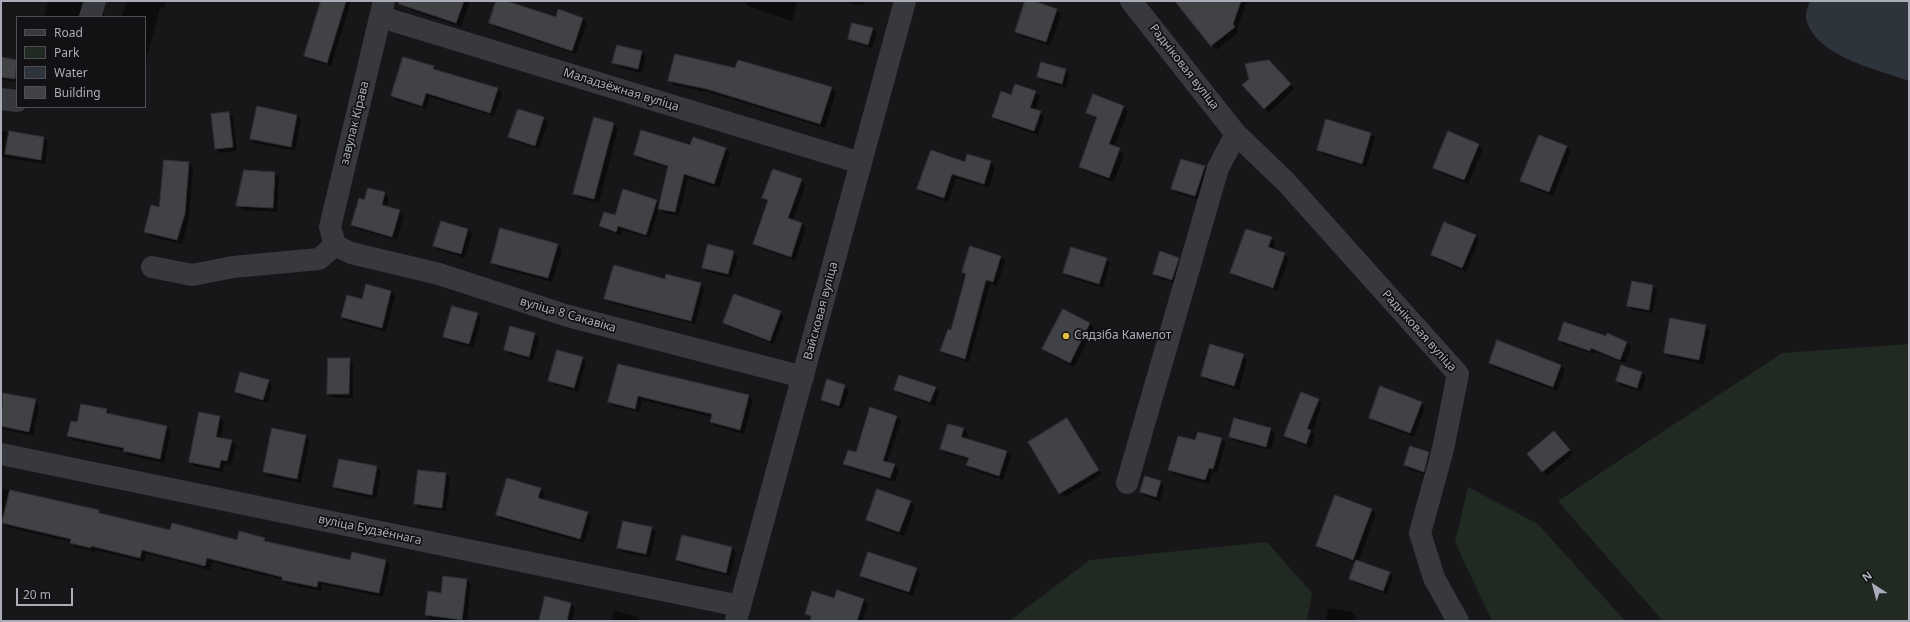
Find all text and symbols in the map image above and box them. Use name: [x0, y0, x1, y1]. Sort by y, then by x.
legend: [16, 16, 146, 108]
street label: Радніковая вуліца: [1146, 21, 1222, 113]
text: Road: [54, 24, 83, 41]
text: Park: [54, 44, 79, 61]
text: Water: [54, 64, 88, 81]
street label: Маладзёжная вуліца: [561, 66, 681, 114]
street label: завулак Кірава: [338, 80, 372, 166]
text: Building: [54, 84, 101, 101]
street label: Вайсковая вуліца: [801, 260, 841, 362]
street label: Радніковая вуліца: [1379, 287, 1459, 375]
street label: вуліца 8 Сакавіка: [518, 294, 618, 336]
place label: Сядзіба Камелот: [1074, 329, 1171, 343]
marker: Сядзіба Камелот: [1061, 331, 1071, 341]
street label: вуліца Будзённага: [317, 512, 423, 548]
north arrow: [1854, 566, 1894, 606]
text: N: [1859, 567, 1875, 585]
scale bar: [18, 580, 75, 606]
text: 20 m: [23, 586, 51, 603]

